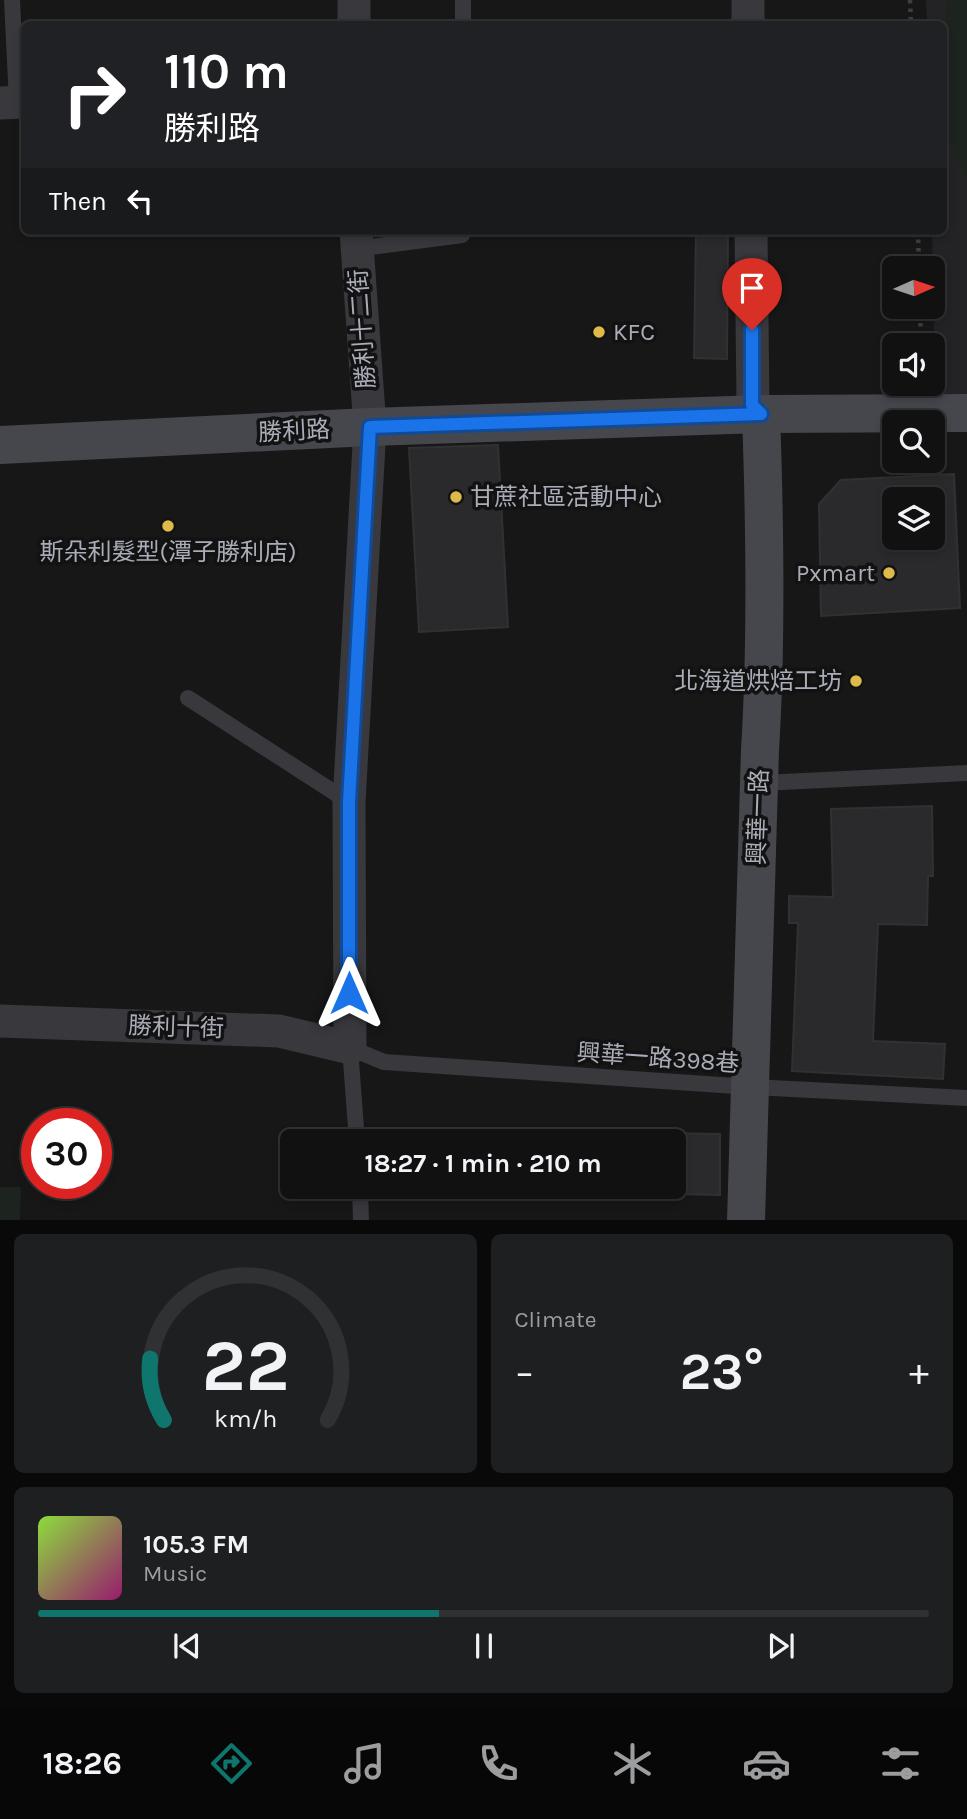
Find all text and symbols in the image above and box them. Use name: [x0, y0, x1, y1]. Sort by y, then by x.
text: 110 m: [164, 43, 289, 100]
icon: right: [49, 49, 140, 140]
text: 勝利路: [164, 110, 260, 147]
icon: left: [121, 182, 159, 220]
text: Then: [49, 186, 107, 217]
north arrow: [882, 256, 945, 318]
map controls: [882, 256, 945, 550]
pin: [722, 258, 782, 330]
street label: 勝利十二街: [344, 268, 380, 390]
icon: arrive: [733, 269, 771, 307]
place label: KFC: [613, 318, 655, 346]
marker: KFC: [591, 324, 607, 340]
button: sound: [882, 333, 945, 396]
button: search: [882, 410, 945, 473]
street label: 勝利路: [257, 415, 331, 447]
place label: 甘蔗社區活動中心: [470, 483, 662, 511]
button: layers: [882, 487, 945, 550]
marker: 甘蔗社區活動中心: [448, 489, 464, 505]
marker: 斯朵利髮型(潭子勝利店): [160, 518, 176, 534]
place label: 斯朵利髮型(潭子勝利店): [39, 538, 297, 566]
place label: Pxmart: [796, 559, 875, 587]
marker: Pxmart: [881, 565, 897, 581]
place label: 北海道烘焙工坊: [674, 667, 842, 695]
marker: 北海道烘焙工坊: [848, 673, 864, 689]
street label: 興華一路: [742, 769, 774, 865]
position arrow: [312, 956, 386, 1030]
street label: 勝利十街: [128, 1011, 224, 1043]
street label: 興華一路398巷: [576, 1038, 740, 1078]
speed limit sign: 30: [21, 1108, 112, 1199]
text: 18:27 · 1 min · 210 m: [364, 1148, 602, 1179]
text: Climate: [515, 1306, 597, 1333]
text: 22: [201, 1323, 289, 1408]
text: 23°: [680, 1341, 764, 1402]
text: −: [515, 1350, 534, 1395]
text: +: [909, 1350, 929, 1395]
text: km/h: [214, 1403, 277, 1432]
text: 105.3 FM: [143, 1529, 249, 1560]
text: Music: [143, 1560, 207, 1587]
icon: previous: [168, 1627, 206, 1665]
icon: pause: [465, 1627, 503, 1665]
icon: next: [762, 1627, 800, 1665]
icon: directions: [207, 1739, 256, 1788]
icon: music: [340, 1739, 389, 1788]
icon: phone: [474, 1739, 523, 1788]
icon: climate: [608, 1739, 657, 1788]
icon: car: [742, 1739, 791, 1788]
icon: filters: [876, 1739, 925, 1788]
text: 18:26: [42, 1745, 122, 1782]

